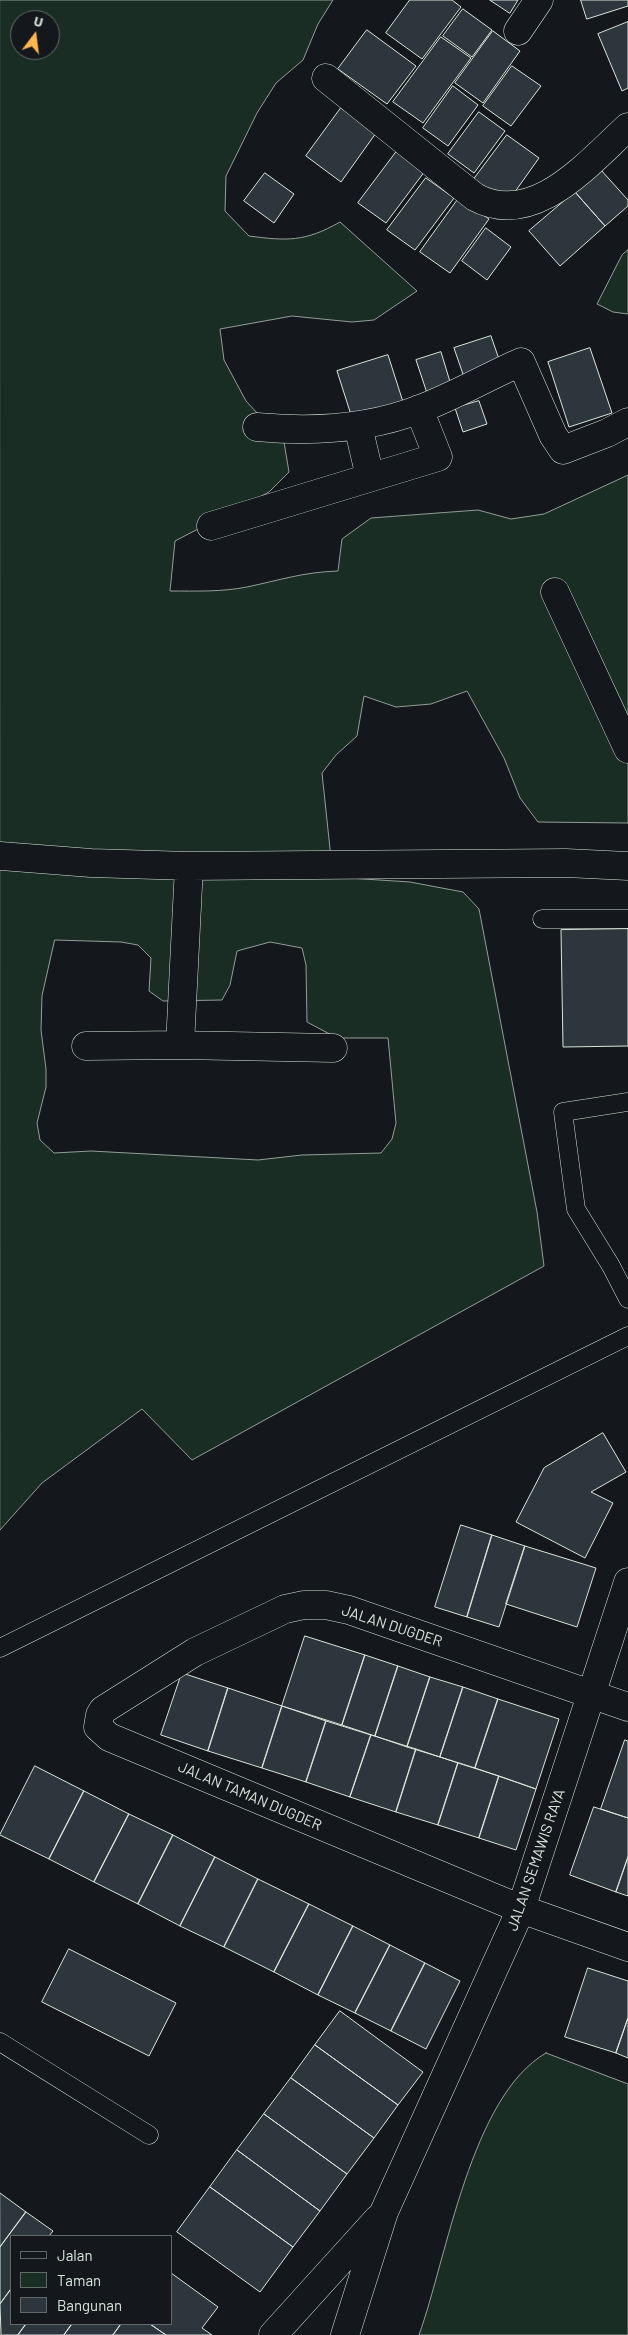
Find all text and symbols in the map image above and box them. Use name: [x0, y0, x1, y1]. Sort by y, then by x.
north arrow: [10, 10, 60, 60]
text: U: [32, 12, 45, 30]
street label: JALAN DUGDER: [340, 1601, 444, 1651]
street label: JALAN TAMAN DUGDER: [175, 1758, 325, 1834]
street label: JALAN SEMAWIS RAYA: [503, 1787, 569, 1933]
legend: [10, 2235, 172, 2325]
text: Jalan: [57, 2246, 93, 2264]
text: Taman: [57, 2271, 101, 2289]
text: Bangunan: [57, 2296, 122, 2314]

